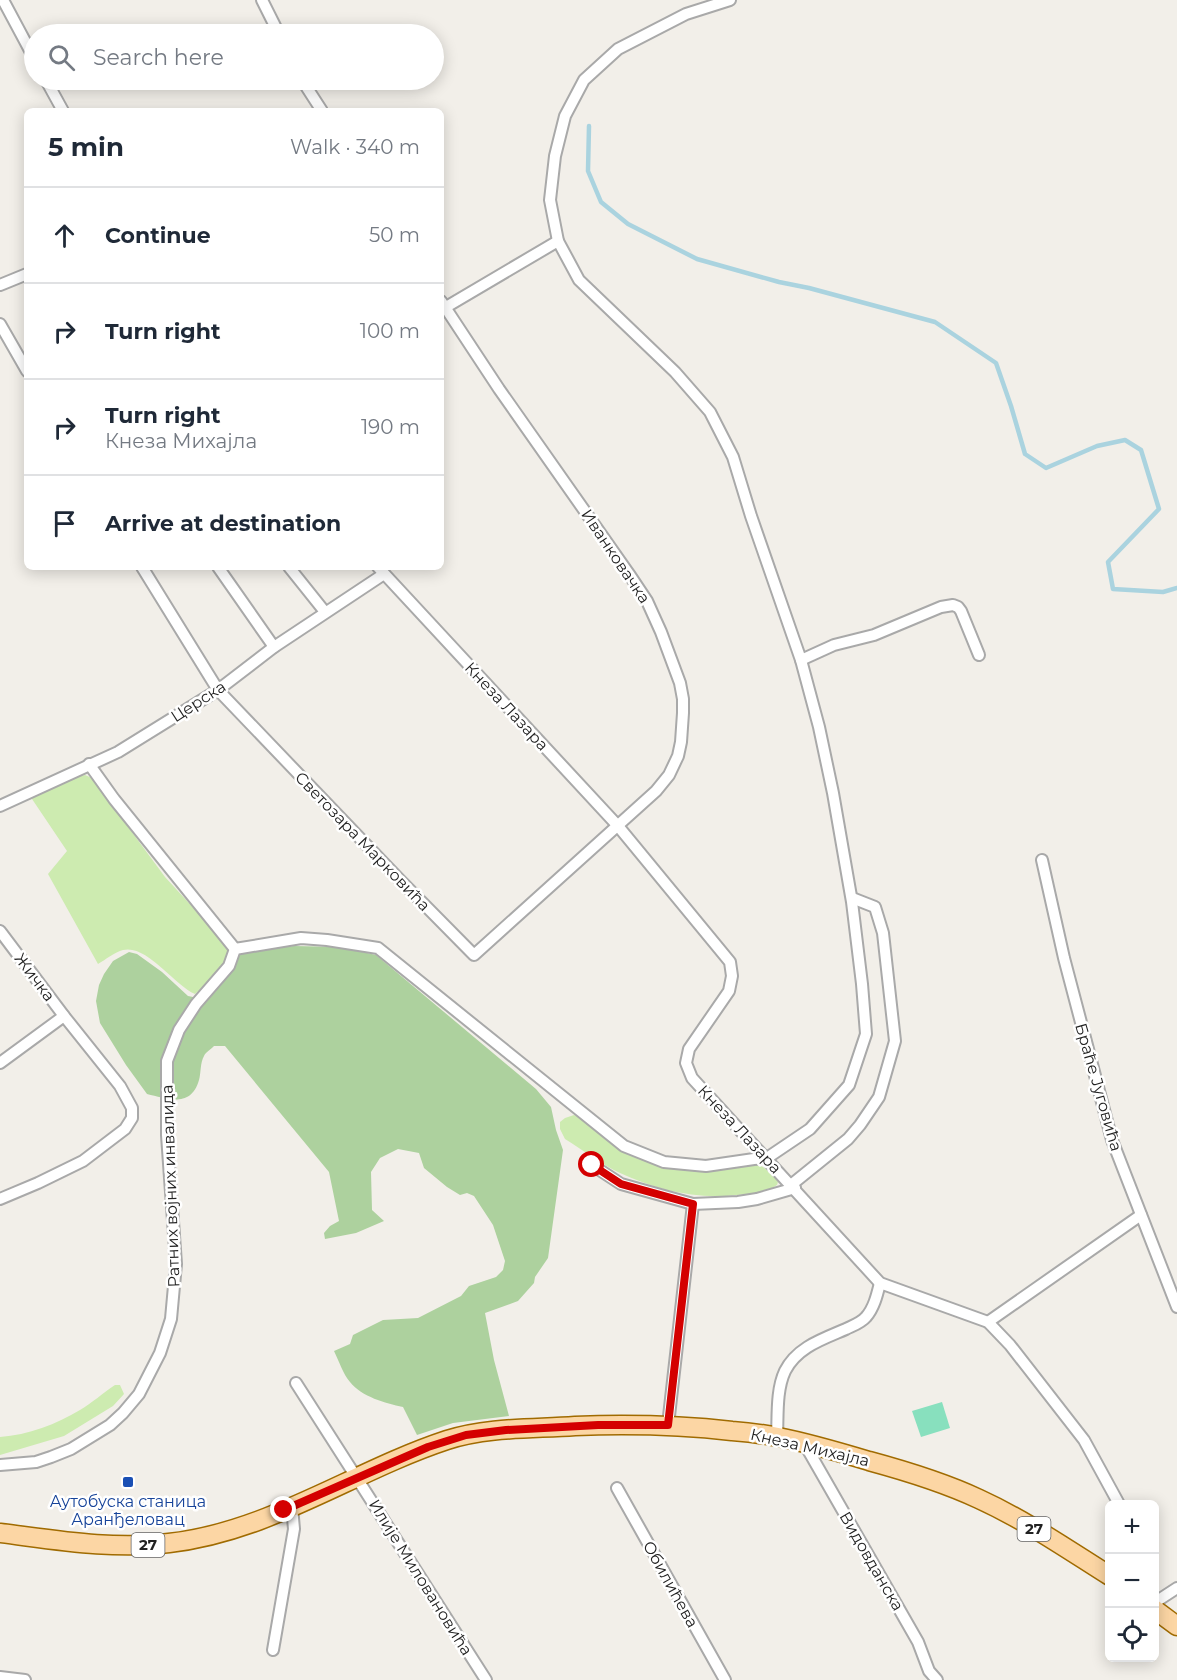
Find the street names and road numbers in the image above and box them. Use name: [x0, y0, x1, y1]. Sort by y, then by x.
street label: Иванковачка: [577, 506, 654, 607]
street label: Кнеза Лазара: [461, 658, 552, 754]
street label: Церска: [167, 677, 229, 726]
street label: Светозара Марковића: [291, 768, 434, 915]
street label: Жичка: [10, 950, 59, 1005]
street label: Браће Југовића: [1071, 1021, 1126, 1153]
street label: Кнеза Лазара: [694, 1081, 785, 1177]
street label: Ратних војних инвалида: [157, 1084, 184, 1288]
street label: Кнеза Михајла: [748, 1425, 871, 1470]
street label: Илије Миловановића: [365, 1496, 476, 1659]
street label: Видовданска: [836, 1508, 908, 1614]
road number: 27: [1018, 1517, 1050, 1541]
road number: 27: [132, 1533, 164, 1557]
street label: Обилићева: [639, 1538, 702, 1631]

